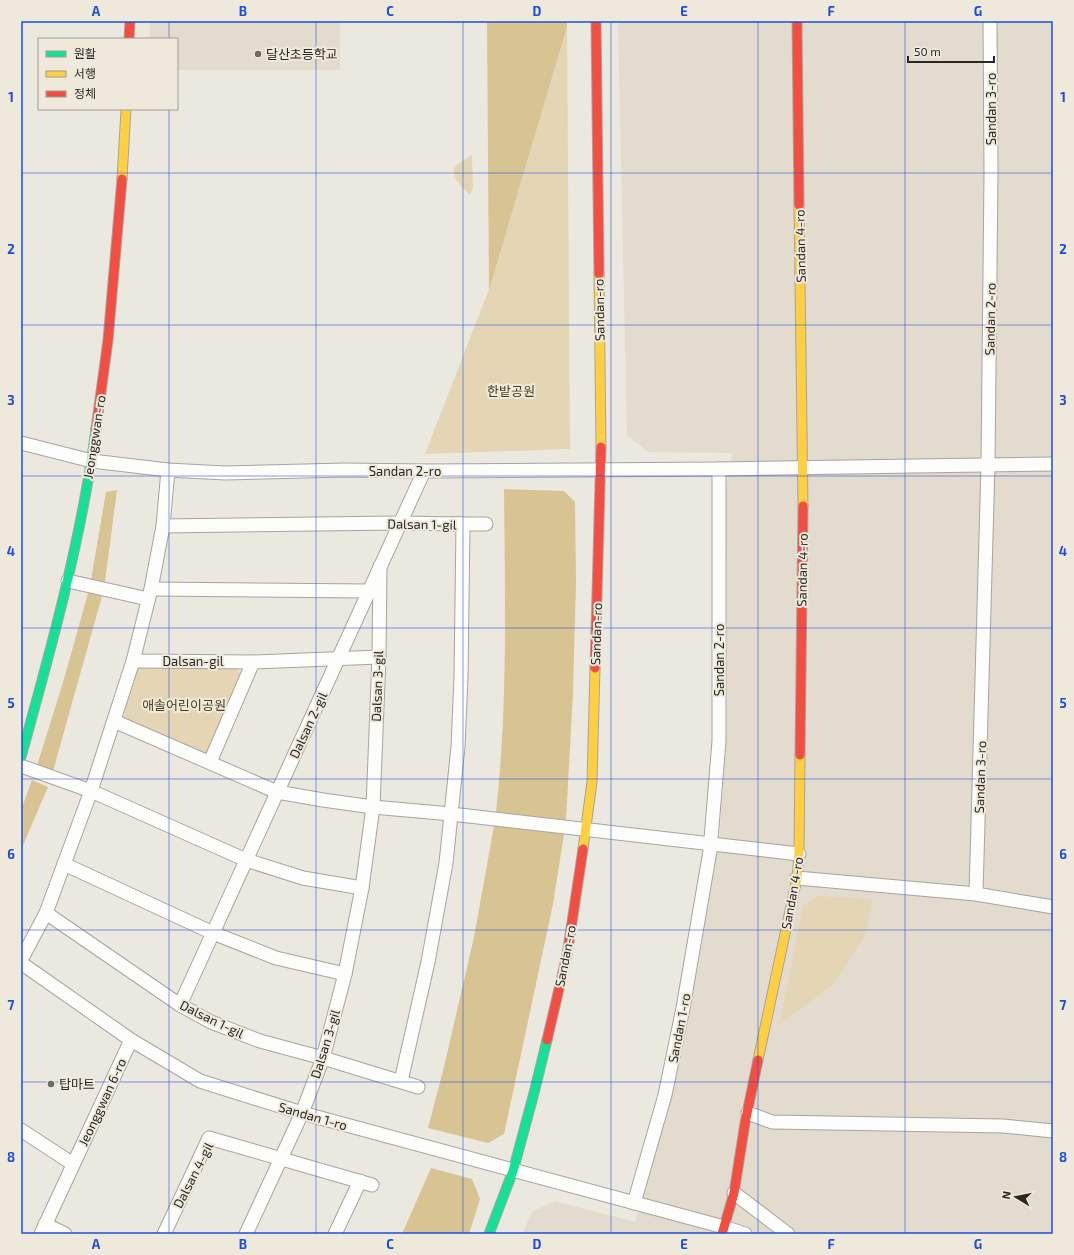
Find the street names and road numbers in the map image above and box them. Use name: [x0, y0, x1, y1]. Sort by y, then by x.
street label: Sandan 3-ro: [983, 73, 999, 145]
street label: Sandan 4-ro: [791, 209, 809, 283]
street label: Sandan-ro: [590, 279, 608, 341]
street label: Sandan 2-ro: [981, 283, 999, 355]
street label: Jeonggwan-ro: [79, 394, 109, 480]
street label: Sandan 2-ro: [369, 463, 441, 479]
street label: Dalsan 1-gil: [387, 515, 457, 533]
street label: Sandan 4-ro: [793, 533, 811, 607]
street label: Sandan-ro: [587, 603, 605, 665]
street label: Sandan 2-ro: [711, 624, 727, 696]
street label: Dalsan 3-gil: [368, 650, 386, 722]
street label: Dalsan-gil: [162, 653, 224, 669]
street label: Dalsan 2-gil: [286, 689, 330, 761]
street label: Sandan 3-ro: [971, 740, 989, 814]
street label: Sandan 4-ro: [778, 856, 806, 930]
street label: Sandan-ro: [551, 924, 579, 988]
street label: Sandan 1-ro: [664, 992, 694, 1064]
street label: Dalsan 1-gil: [177, 997, 247, 1041]
street label: Dalsan 3-gil: [307, 1007, 343, 1080]
street label: Jeonggwan 6-ro: [75, 1056, 129, 1148]
street label: Sandan 1-ro: [277, 1099, 349, 1133]
street label: Dalsan 4-gil: [170, 1139, 217, 1211]

